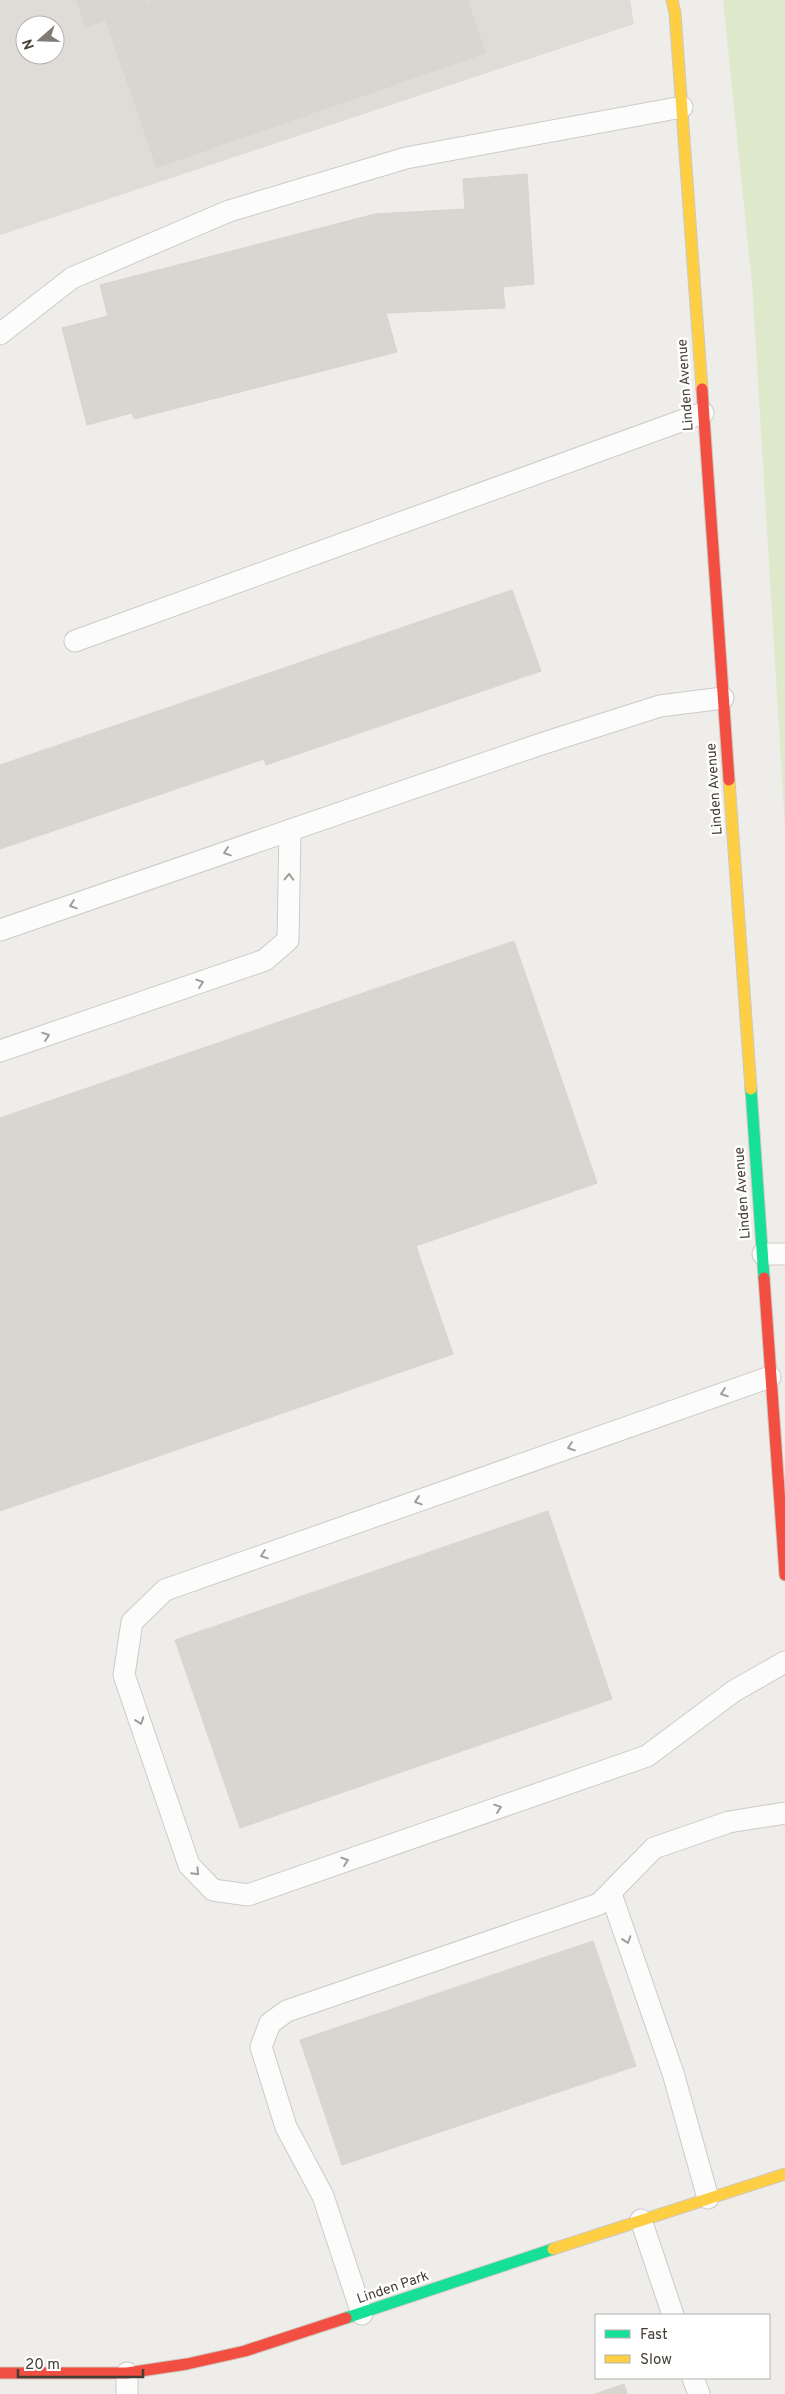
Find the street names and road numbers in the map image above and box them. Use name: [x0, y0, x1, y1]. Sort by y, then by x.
street label: Linden Avenue: [674, 338, 698, 432]
street label: Linden Avenue: [703, 742, 727, 836]
street label: Linden Avenue: [731, 1146, 755, 1240]
street label: Linden Park: [355, 2268, 431, 2308]

